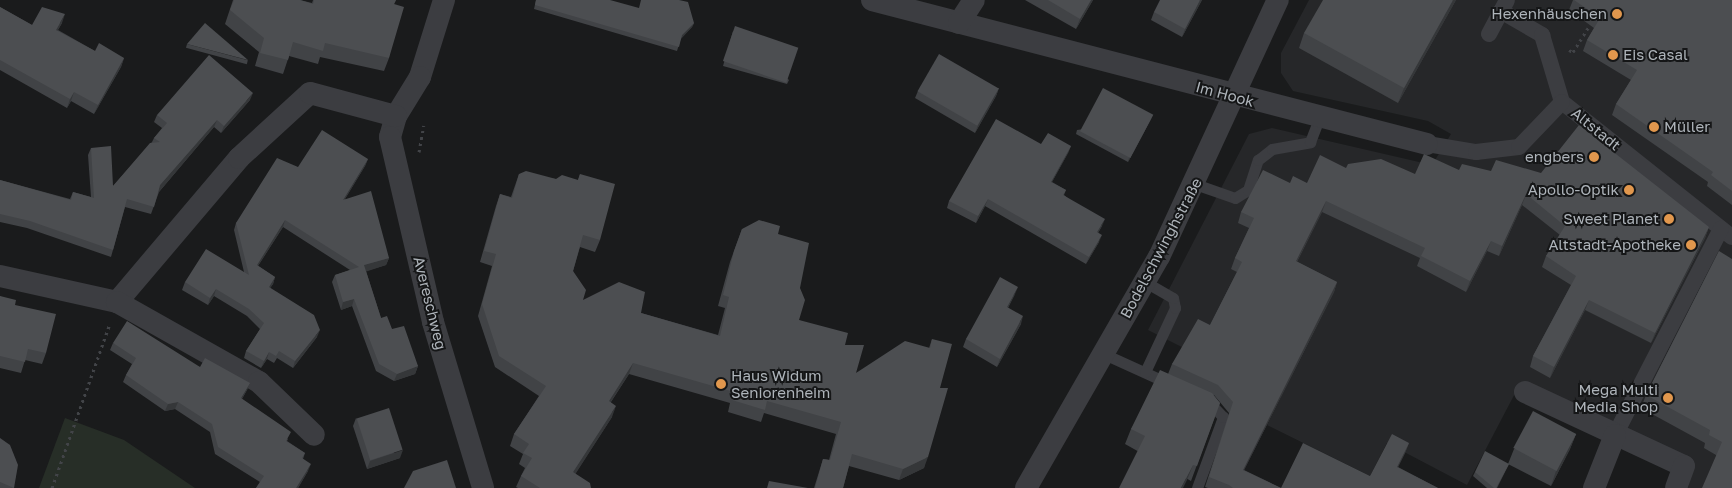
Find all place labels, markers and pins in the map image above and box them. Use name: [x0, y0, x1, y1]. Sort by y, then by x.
place label: Hexenhäuschen: [1491, 5, 1607, 23]
marker: Hexenhäuschen: [1611, 8, 1623, 20]
place label: Eis Casal: [1623, 46, 1688, 64]
marker: Eis Casal: [1607, 49, 1619, 61]
place label: Müller: [1664, 118, 1710, 136]
marker: Müller: [1648, 121, 1660, 133]
place label: engbers: [1525, 148, 1584, 166]
marker: engbers: [1588, 151, 1600, 163]
place label: Apollo-Optik: [1528, 181, 1619, 199]
marker: Apollo-Optik: [1623, 184, 1635, 196]
place label: Sweet Planet: [1563, 210, 1659, 228]
marker: Sweet Planet: [1663, 213, 1675, 225]
place label: Altstadt-Apotheke: [1549, 236, 1681, 254]
marker: Altstadt-Apotheke: [1685, 239, 1697, 251]
place label: Haus Widum Seniorenheim: [731, 366, 830, 401]
marker: Haus Widum Seniorenheim: [715, 378, 727, 390]
place label: Mega Multi Media Shop: [1574, 380, 1658, 415]
marker: Mega Multi Media Shop: [1662, 392, 1674, 404]

